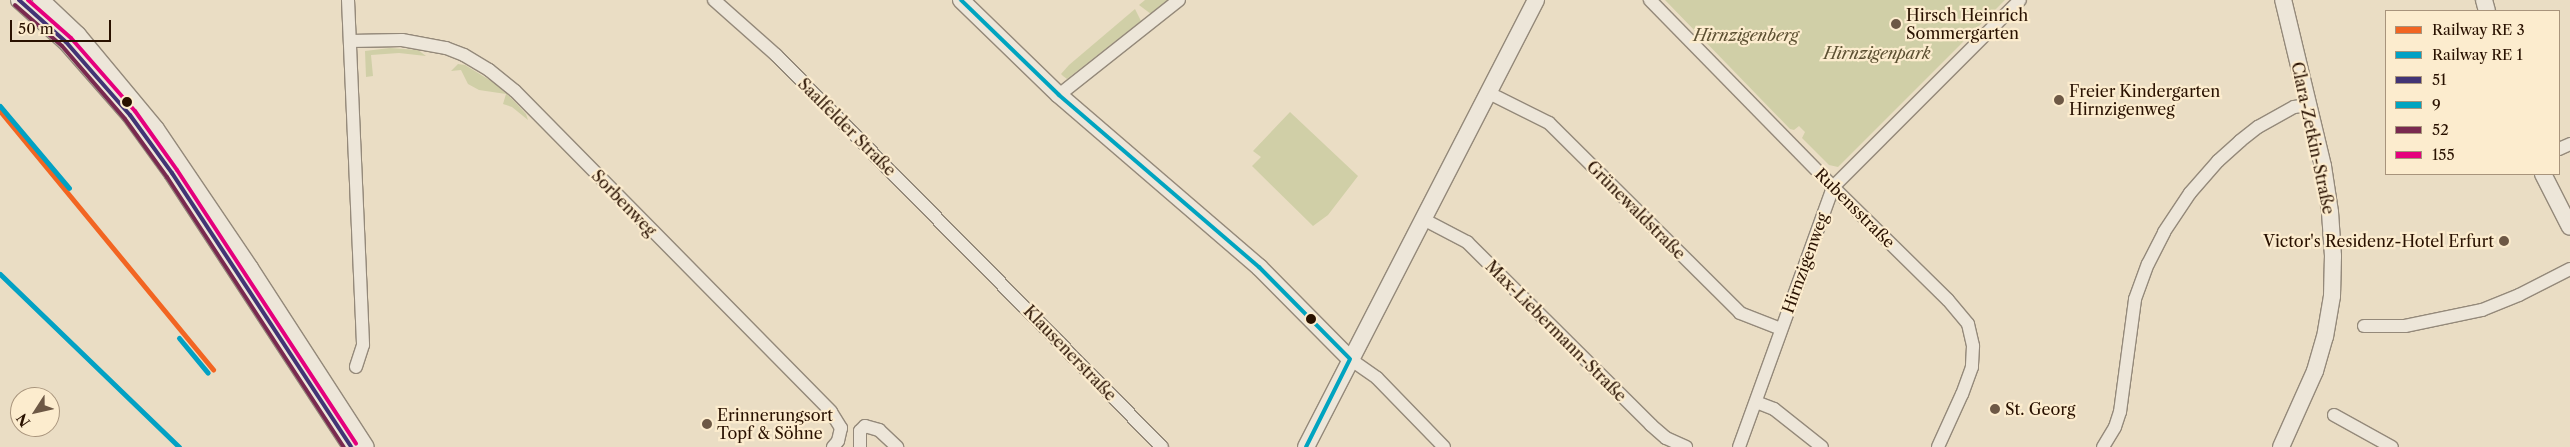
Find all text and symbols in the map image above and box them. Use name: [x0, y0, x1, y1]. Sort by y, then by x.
place label: Hirsch Heinrich Sommergarten: [1906, 5, 2028, 43]
scale bar: [12, 10, 114, 42]
legend: [2385, 10, 2560, 175]
marker: Hirsch Heinrich Sommergarten: [1890, 18, 1902, 30]
text: 50 m: [18, 19, 54, 38]
text: Railway RE 3: [2432, 20, 2525, 39]
park label: Hirnzigenberg: [1693, 25, 1799, 45]
park label: Hirnzigenpark: [1824, 43, 1930, 63]
text: Railway RE 1: [2432, 45, 2523, 64]
street label: Clara-Zetkin-Straße: [2287, 60, 2339, 216]
text: 51: [2432, 70, 2446, 89]
street label: Saalfelder Straße: [794, 74, 900, 180]
place label: Freier Kindergarten Hirnzigenweg: [2069, 81, 2221, 119]
marker: Freier Kindergarten Hirnzigenweg: [2053, 94, 2065, 106]
text: 9: [2432, 95, 2441, 114]
unlabelled marker: [122, 97, 132, 107]
text: 52: [2432, 120, 2449, 139]
text: 155: [2432, 145, 2455, 164]
street label: Grünewaldstraße: [1583, 157, 1689, 263]
street label: Rubensstraße: [1811, 164, 1899, 252]
street label: Sorbenweg: [588, 166, 660, 240]
street label: Hirnzigenweg: [1778, 210, 1832, 316]
place label: Victor's Residenz-Hotel Erfurt: [2263, 231, 2494, 251]
marker: Victor's Residenz-Hotel Erfurt: [2498, 235, 2510, 247]
street label: Max-Liebermann-Straße: [1482, 257, 1630, 405]
street label: Klausenerstraße: [1020, 301, 1120, 405]
unlabelled marker: [1306, 314, 1316, 324]
north arrow: [10, 387, 60, 437]
place label: St. Georg: [2005, 399, 2075, 419]
marker: St. Georg: [1989, 403, 2001, 415]
place label: Erinnerungsort Topf & Söhne: [717, 405, 833, 443]
text: N: [13, 410, 34, 430]
marker: Erinnerungsort Topf & Söhne: [701, 418, 713, 430]

